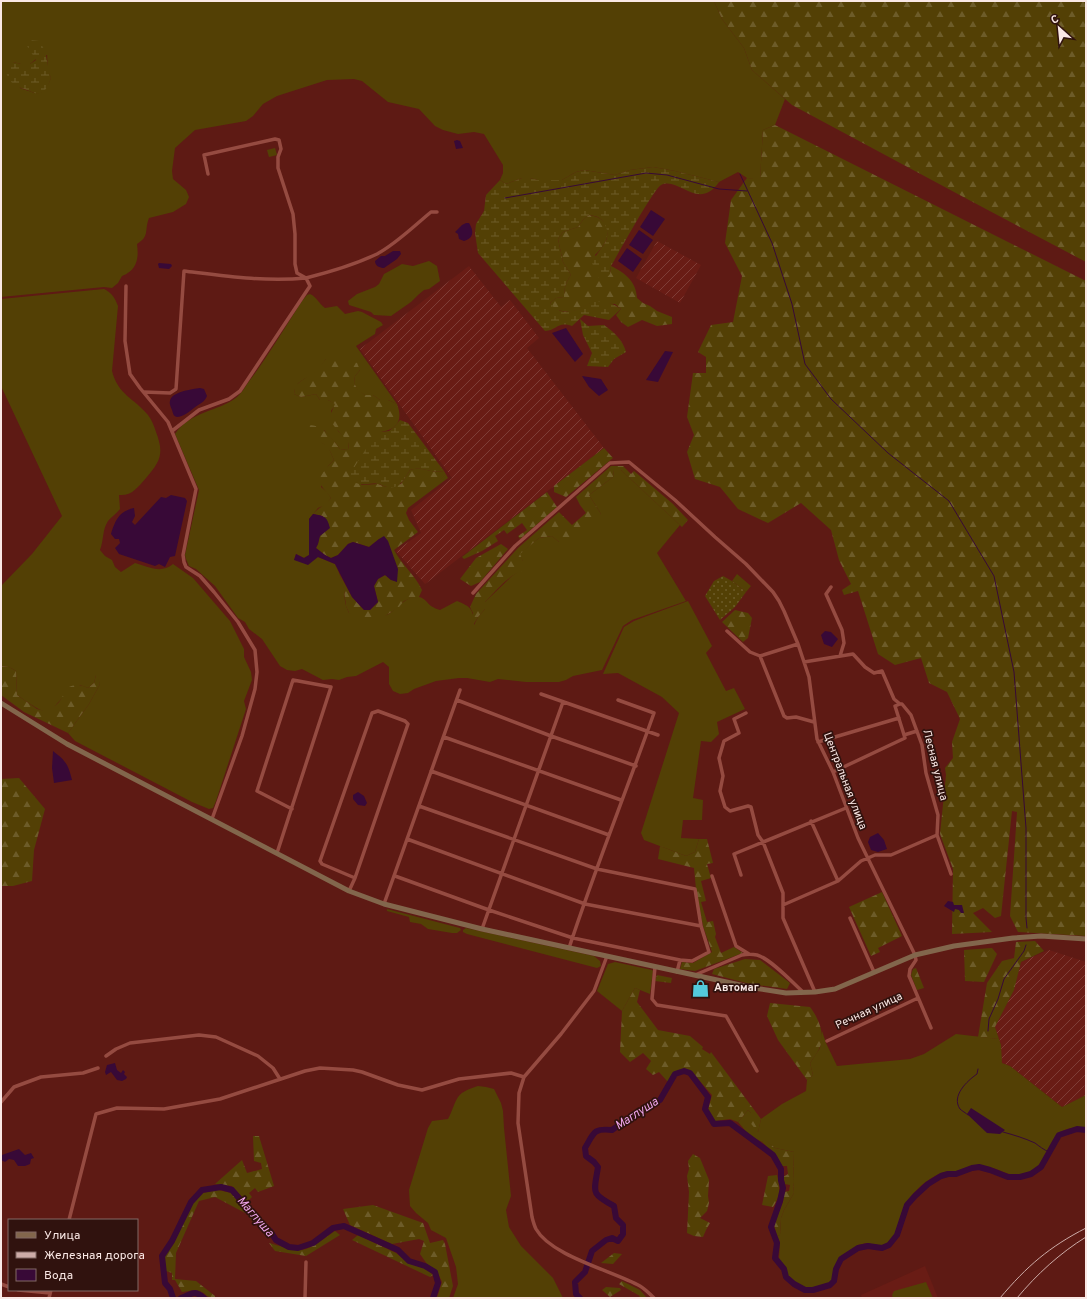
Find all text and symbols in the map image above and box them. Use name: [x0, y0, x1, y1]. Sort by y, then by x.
north arrow: [1039, 8, 1079, 48]
text: С: [1049, 12, 1061, 28]
street label: Лесная улица: [919, 728, 951, 802]
street label: Центральная улица: [820, 730, 870, 832]
shop icon: Автомаг: [691, 978, 711, 998]
place label: Автомаг: [714, 981, 759, 995]
street label: Речная улица: [833, 989, 905, 1033]
water label: Маглуша: [612, 1094, 662, 1134]
water label: Маглуша: [233, 1193, 278, 1241]
legend: [8, 1219, 138, 1291]
text: Улица: [44, 1228, 80, 1244]
text: Железная дорога: [44, 1248, 145, 1264]
text: Вода: [44, 1268, 73, 1284]

